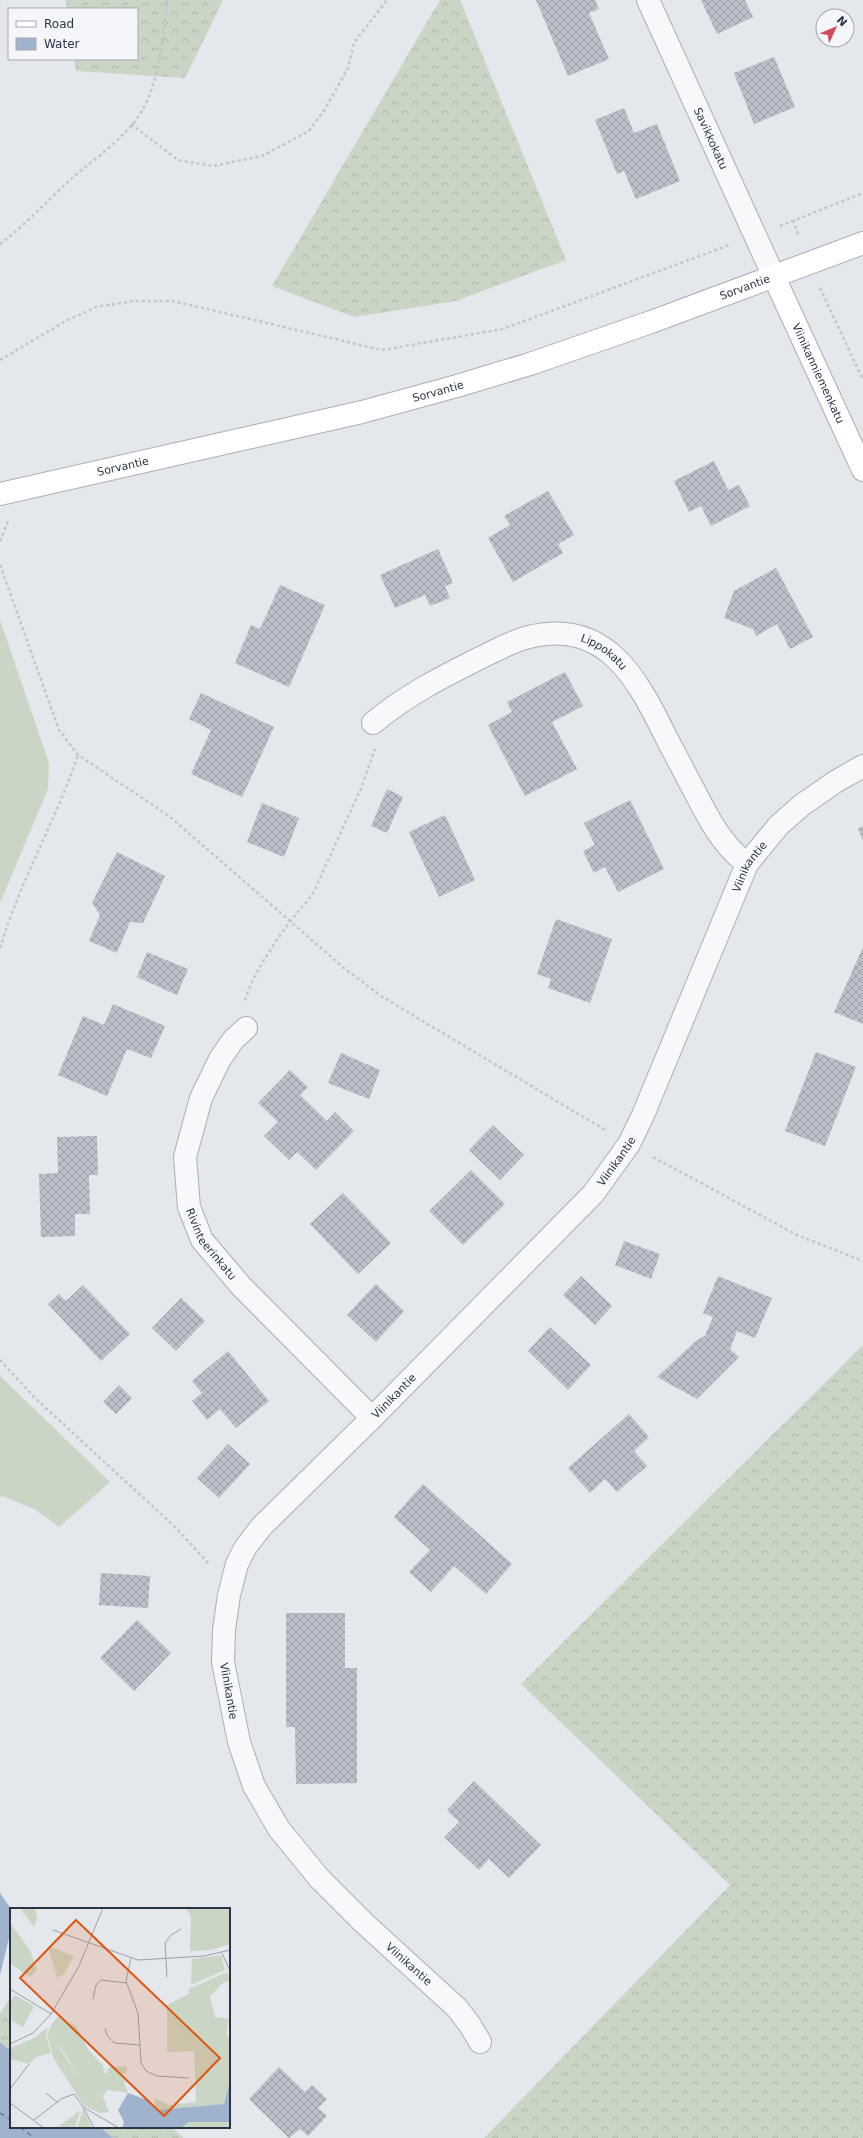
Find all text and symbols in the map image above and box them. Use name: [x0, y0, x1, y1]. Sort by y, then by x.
legend: [8, 8, 138, 60]
north arrow: [815, 8, 855, 48]
text: N: [834, 14, 850, 29]
text: Road: [44, 17, 74, 31]
text: Water: [44, 37, 80, 51]
street label: Savikkokatu: [691, 106, 730, 172]
street label: Sorvantie: [718, 272, 772, 303]
street label: Viinikanniemenkatu: [789, 321, 847, 426]
street label: Sorvantie: [411, 378, 466, 405]
street label: Sorvantie: [96, 454, 150, 479]
street label: Lippokatu: [579, 632, 630, 673]
street label: Viinikantie: [730, 839, 770, 894]
street label: Viinikantie: [595, 1134, 639, 1189]
street label: Rivinteerinkatu: [183, 1206, 239, 1283]
street label: Viinikantie: [369, 1371, 419, 1421]
street label: Viinikantie: [217, 1662, 240, 1721]
inset map: [10, 1908, 230, 2128]
street label: Viinikantie: [383, 1940, 435, 1989]

